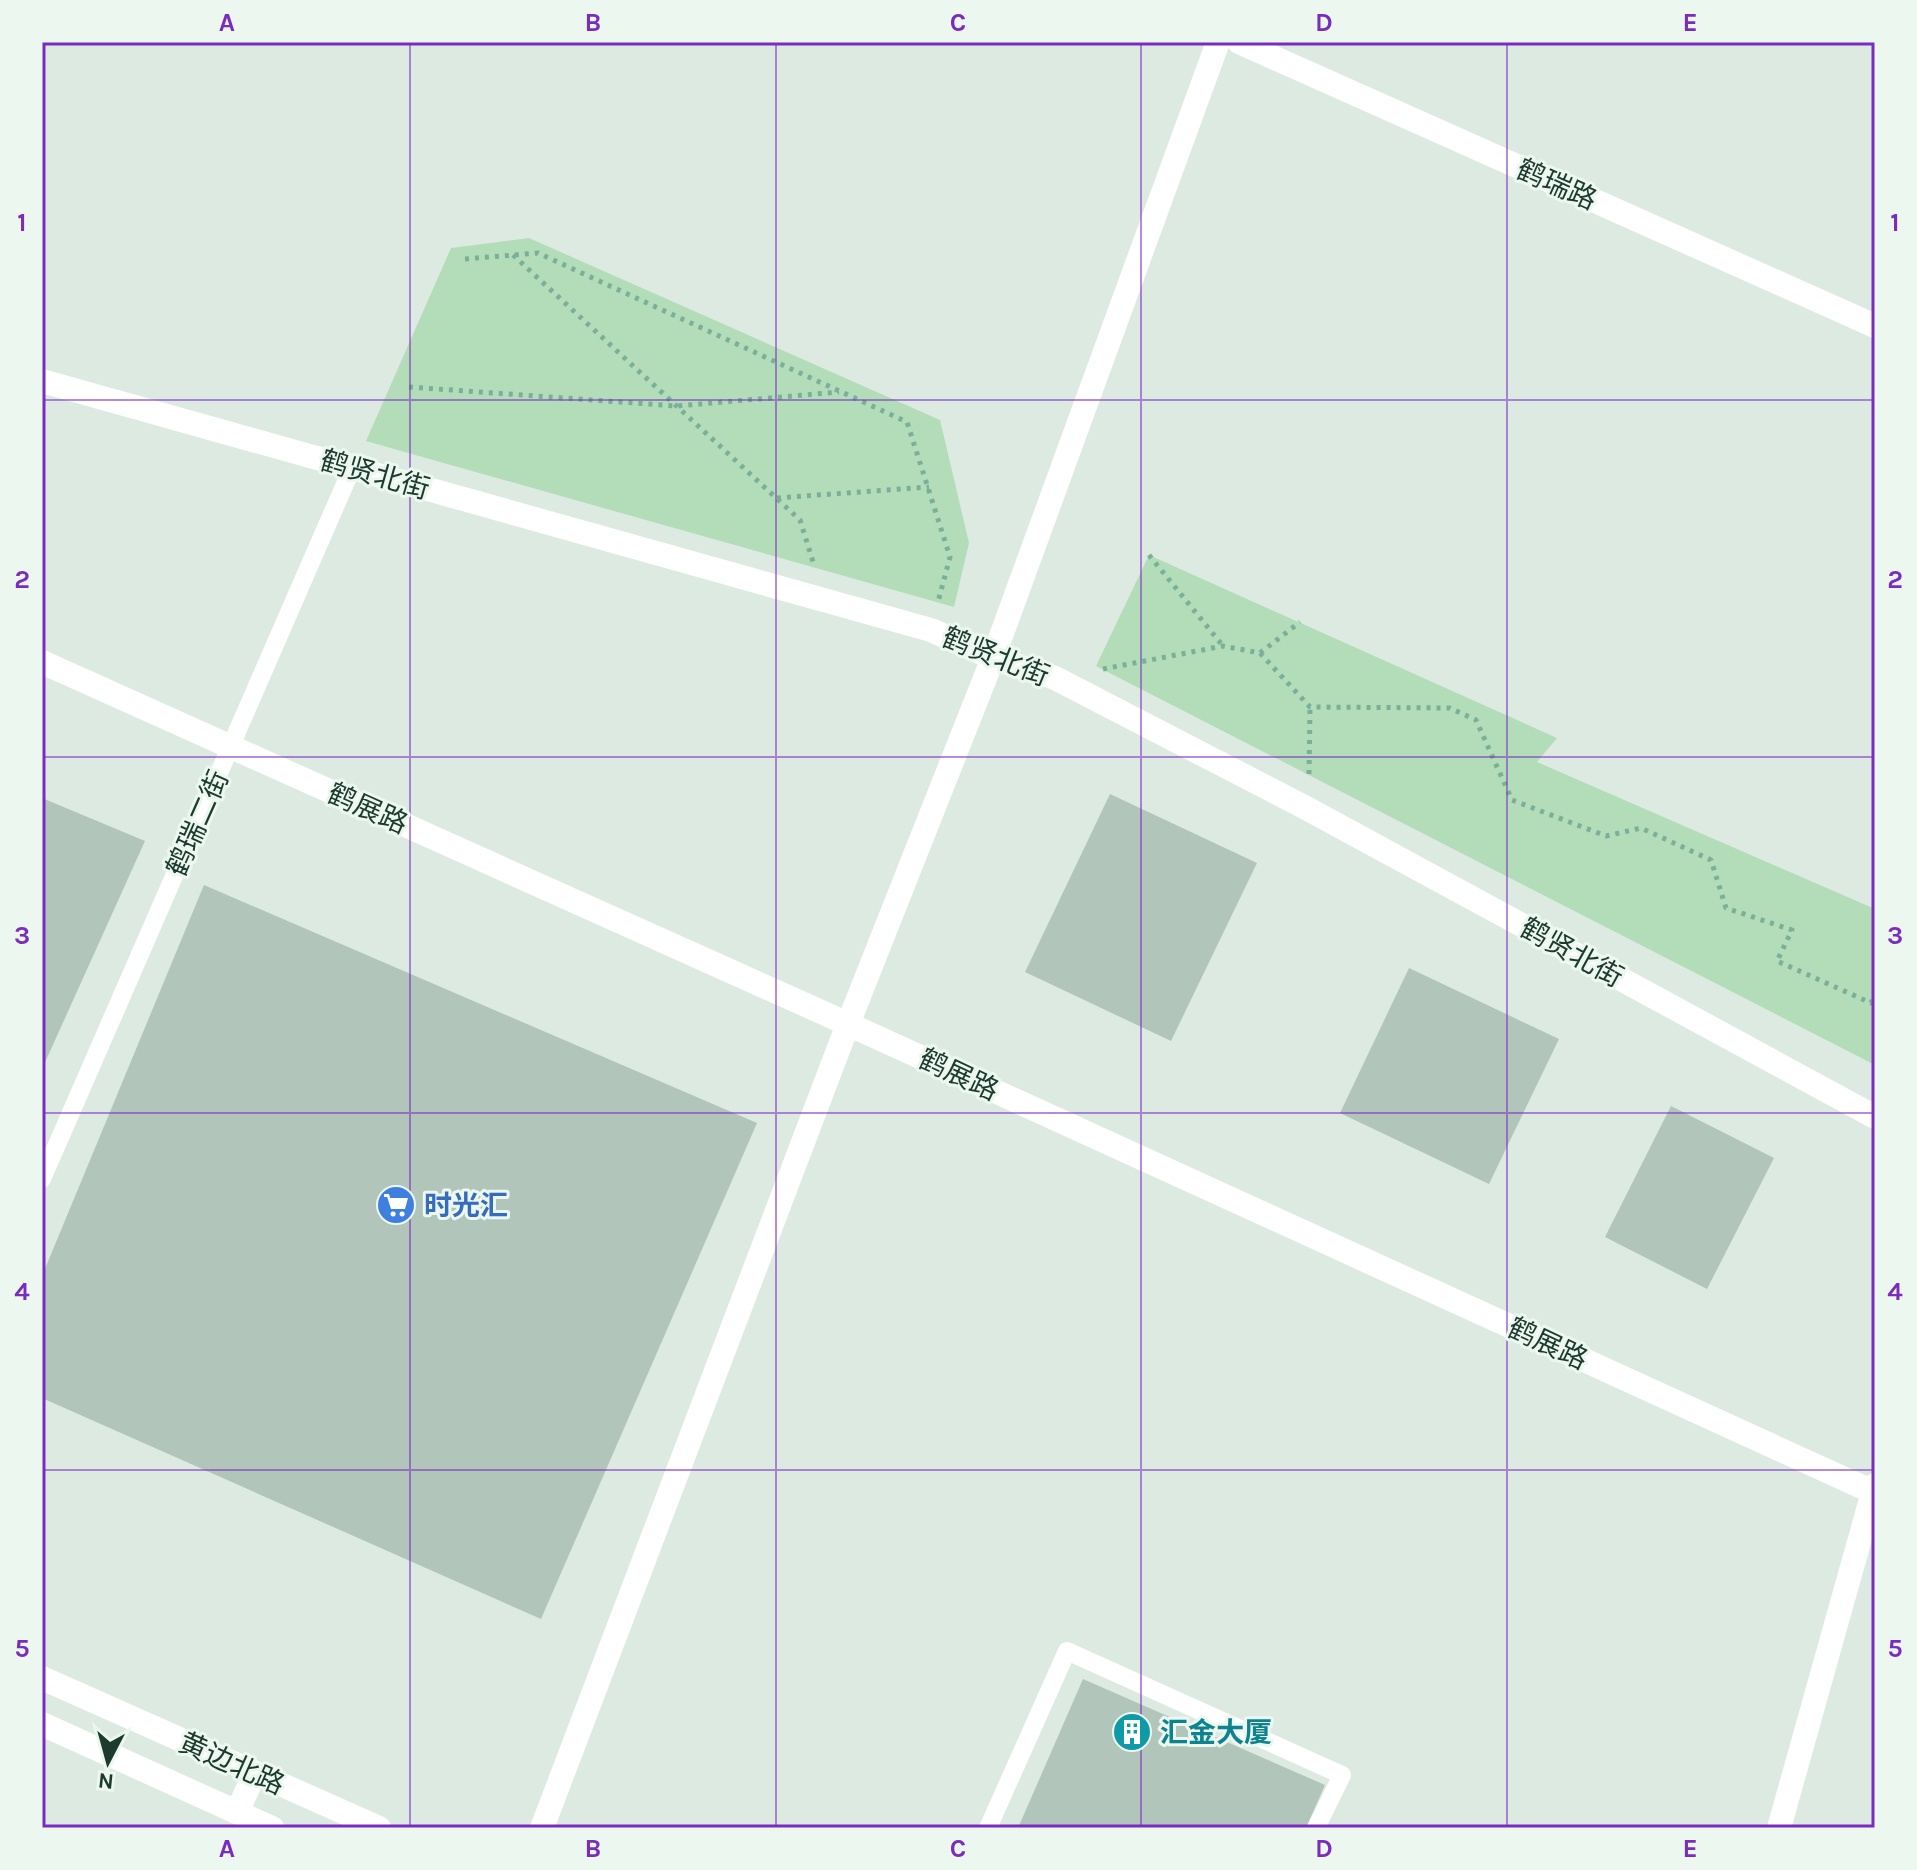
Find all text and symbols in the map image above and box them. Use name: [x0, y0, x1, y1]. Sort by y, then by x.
text: A: [219, 7, 235, 38]
text: B: [585, 7, 601, 38]
text: C: [950, 7, 966, 38]
text: D: [1315, 7, 1333, 38]
text: E: [1682, 7, 1698, 38]
street label: 鹤瑞路: [1512, 152, 1602, 217]
text: 1: [17, 207, 27, 238]
text: 1: [1890, 207, 1900, 238]
street label: 鹤贤北街: [316, 443, 433, 506]
text: 2: [14, 564, 30, 595]
text: 2: [1887, 564, 1903, 595]
street label: 鹤贤北街: [938, 620, 1054, 693]
street label: 鹤瑞二街: [160, 765, 235, 881]
street label: 鹤展路: [323, 776, 413, 841]
street label: 鹤贤北街: [1515, 911, 1629, 994]
text: 3: [14, 920, 30, 951]
text: 3: [1887, 920, 1903, 951]
street label: 鹤展路: [914, 1042, 1004, 1107]
supermarket icon: 时光汇: [375, 1184, 417, 1226]
place label: 时光汇: [424, 1189, 508, 1222]
text: 4: [14, 1276, 30, 1307]
text: 4: [1887, 1276, 1903, 1307]
street label: 鹤展路: [1503, 1311, 1593, 1376]
text: 5: [14, 1633, 30, 1664]
text: 5: [1887, 1633, 1903, 1664]
building icon: 汇金大厦: [1111, 1711, 1153, 1753]
place label: 汇金大厦: [1160, 1716, 1272, 1749]
north arrow: [68, 1722, 148, 1802]
street label: 黄边北路: [174, 1726, 290, 1801]
text: N: [97, 1767, 115, 1795]
text: A: [219, 1833, 235, 1864]
text: B: [585, 1833, 601, 1864]
text: C: [950, 1833, 966, 1864]
text: D: [1315, 1833, 1333, 1864]
text: E: [1682, 1833, 1698, 1864]

